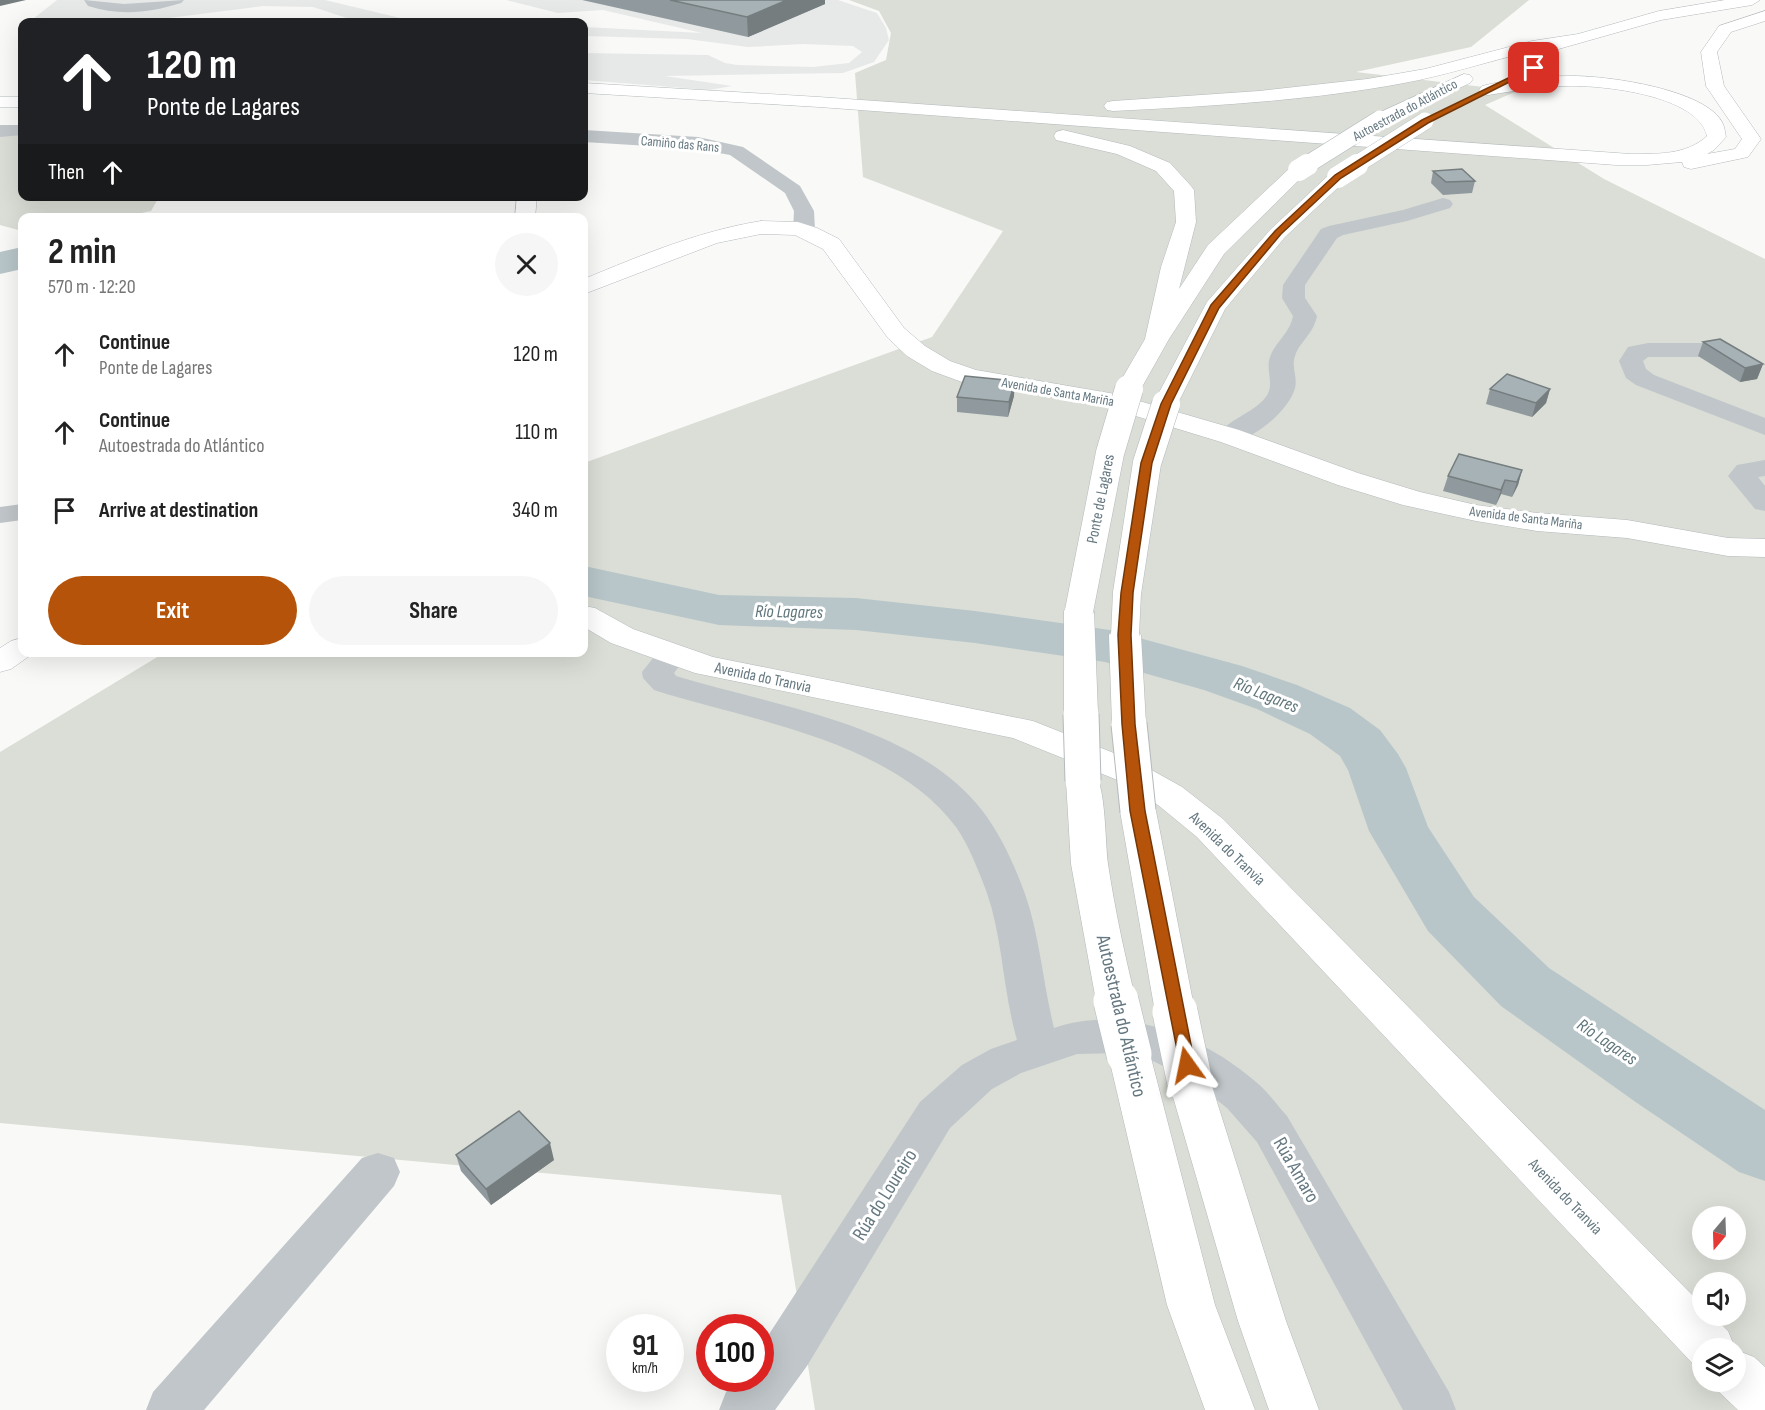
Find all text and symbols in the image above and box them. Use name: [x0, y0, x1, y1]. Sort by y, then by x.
text: 120 m: [147, 40, 237, 91]
icon: ahead: [48, 42, 126, 120]
pin: [1508, 42, 1559, 93]
icon: arrive: [1517, 51, 1550, 84]
street label: Autoestrada do Atlántico: [1349, 75, 1460, 145]
text: Ponte de Lagares: [147, 91, 300, 123]
street label: Camiño das Rans: [640, 132, 720, 156]
icon: ahead: [96, 156, 129, 189]
text: Then: [48, 159, 84, 186]
text: 2 min: [48, 231, 117, 274]
button: close: [495, 233, 558, 296]
text: 570 m · 12:20: [48, 275, 136, 299]
text: Continue: [99, 329, 170, 356]
icon: ahead: [48, 338, 81, 371]
text: 120 m: [514, 341, 558, 368]
text: Ponte de Lagares: [99, 356, 212, 380]
street label: Avenida de Santa Mariña: [1000, 374, 1115, 410]
text: Continue: [99, 407, 170, 434]
icon: ahead: [48, 416, 81, 449]
text: 110 m: [515, 419, 558, 446]
text: Autoestrada do Atlántico: [99, 434, 265, 458]
street label: Ponte de Lagares: [1083, 452, 1119, 545]
icon: arrive: [48, 494, 81, 527]
text: Arrive at destination: [99, 497, 258, 524]
text: 340 m: [512, 497, 558, 524]
street label: Avenida de Santa Mariña: [1468, 503, 1583, 533]
button: Exit: [48, 576, 297, 645]
button: Share: [309, 576, 558, 645]
water label: Río Lagares: [755, 601, 824, 623]
street label: Avenida do Tranvia: [712, 658, 813, 697]
water label: Río Lagares: [1231, 673, 1302, 718]
street label: Avenida do Tranvia: [1184, 807, 1269, 890]
street label: Autoestrada do Atlántico: [1090, 932, 1151, 1099]
water label: Río Lagares: [1573, 1014, 1642, 1070]
position arrow: [1155, 1033, 1219, 1097]
street label: Rúa Amaro: [1268, 1133, 1324, 1207]
street label: Rúa do Loureiro: [848, 1145, 922, 1245]
street label: Avenida do Tranvia: [1523, 1154, 1606, 1239]
north arrow: [1692, 1206, 1746, 1260]
map controls: [1692, 1206, 1746, 1392]
button: sound: [1692, 1272, 1746, 1326]
speed limit sign: 100: [696, 1314, 774, 1392]
text: 91: [632, 1328, 658, 1364]
button: layers: [1692, 1338, 1746, 1392]
text: km/h: [632, 1359, 658, 1378]

